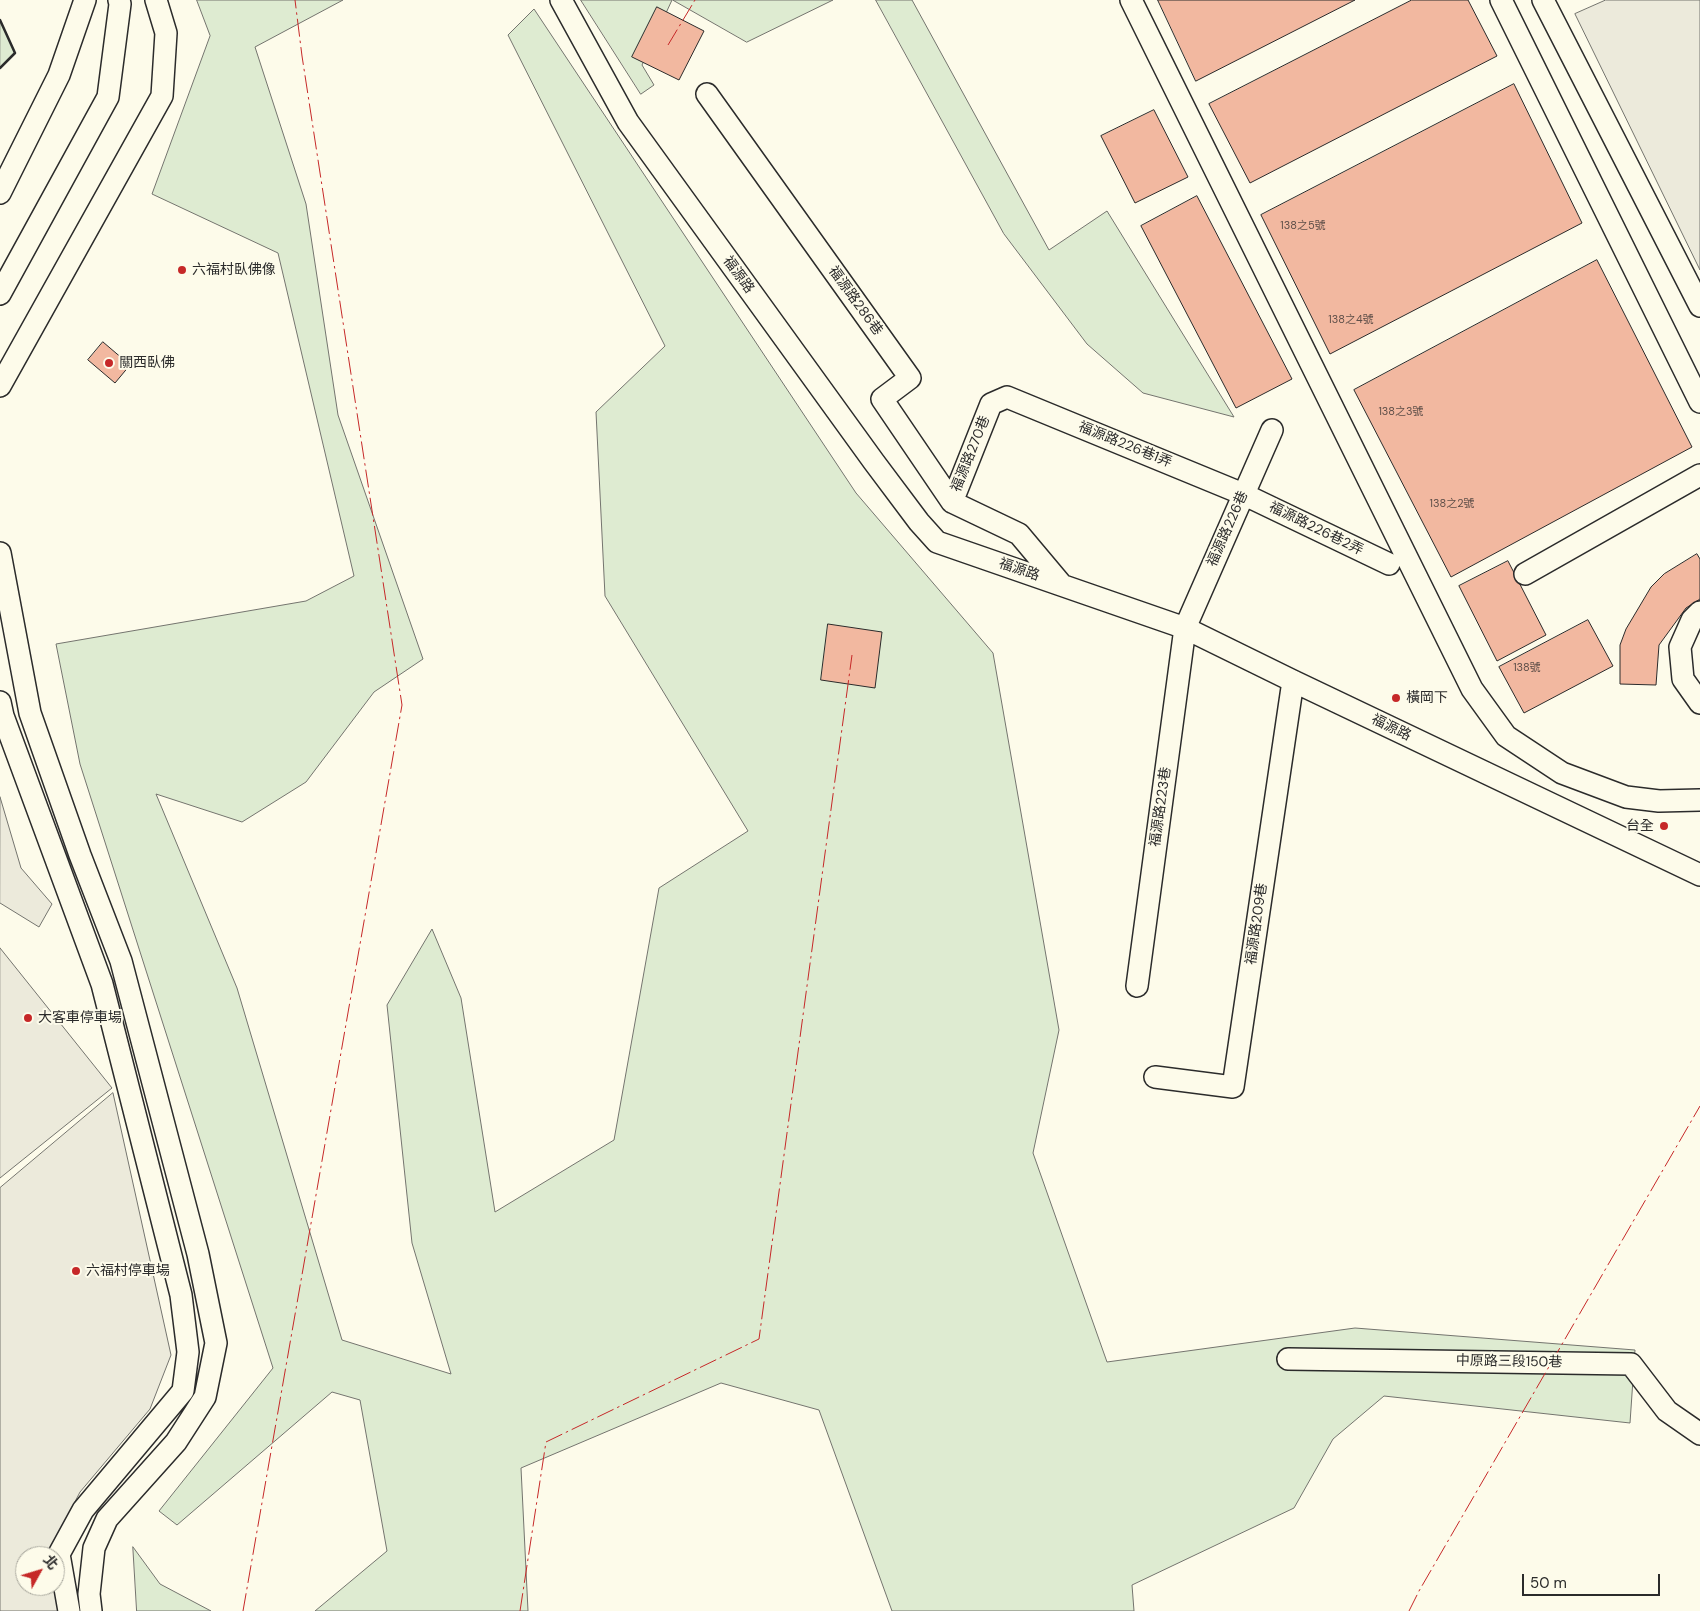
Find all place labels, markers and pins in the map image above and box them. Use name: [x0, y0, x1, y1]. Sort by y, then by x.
place label: 六福村臥佛像: [192, 262, 276, 278]
marker: 六福村臥佛像: [176, 264, 188, 276]
place label: 關西臥佛: [119, 355, 175, 371]
marker: 關西臥佛: [103, 357, 115, 369]
place label: 橫岡下: [1406, 690, 1448, 706]
marker: 橫岡下: [1390, 692, 1402, 704]
place label: 台全: [1626, 818, 1654, 834]
marker: 台全: [1658, 820, 1670, 832]
place label: 大客車停車場: [38, 1010, 122, 1026]
marker: 大客車停車場: [22, 1012, 34, 1024]
place label: 六福村停車場: [86, 1263, 170, 1279]
marker: 六福村停車場: [70, 1265, 82, 1277]

